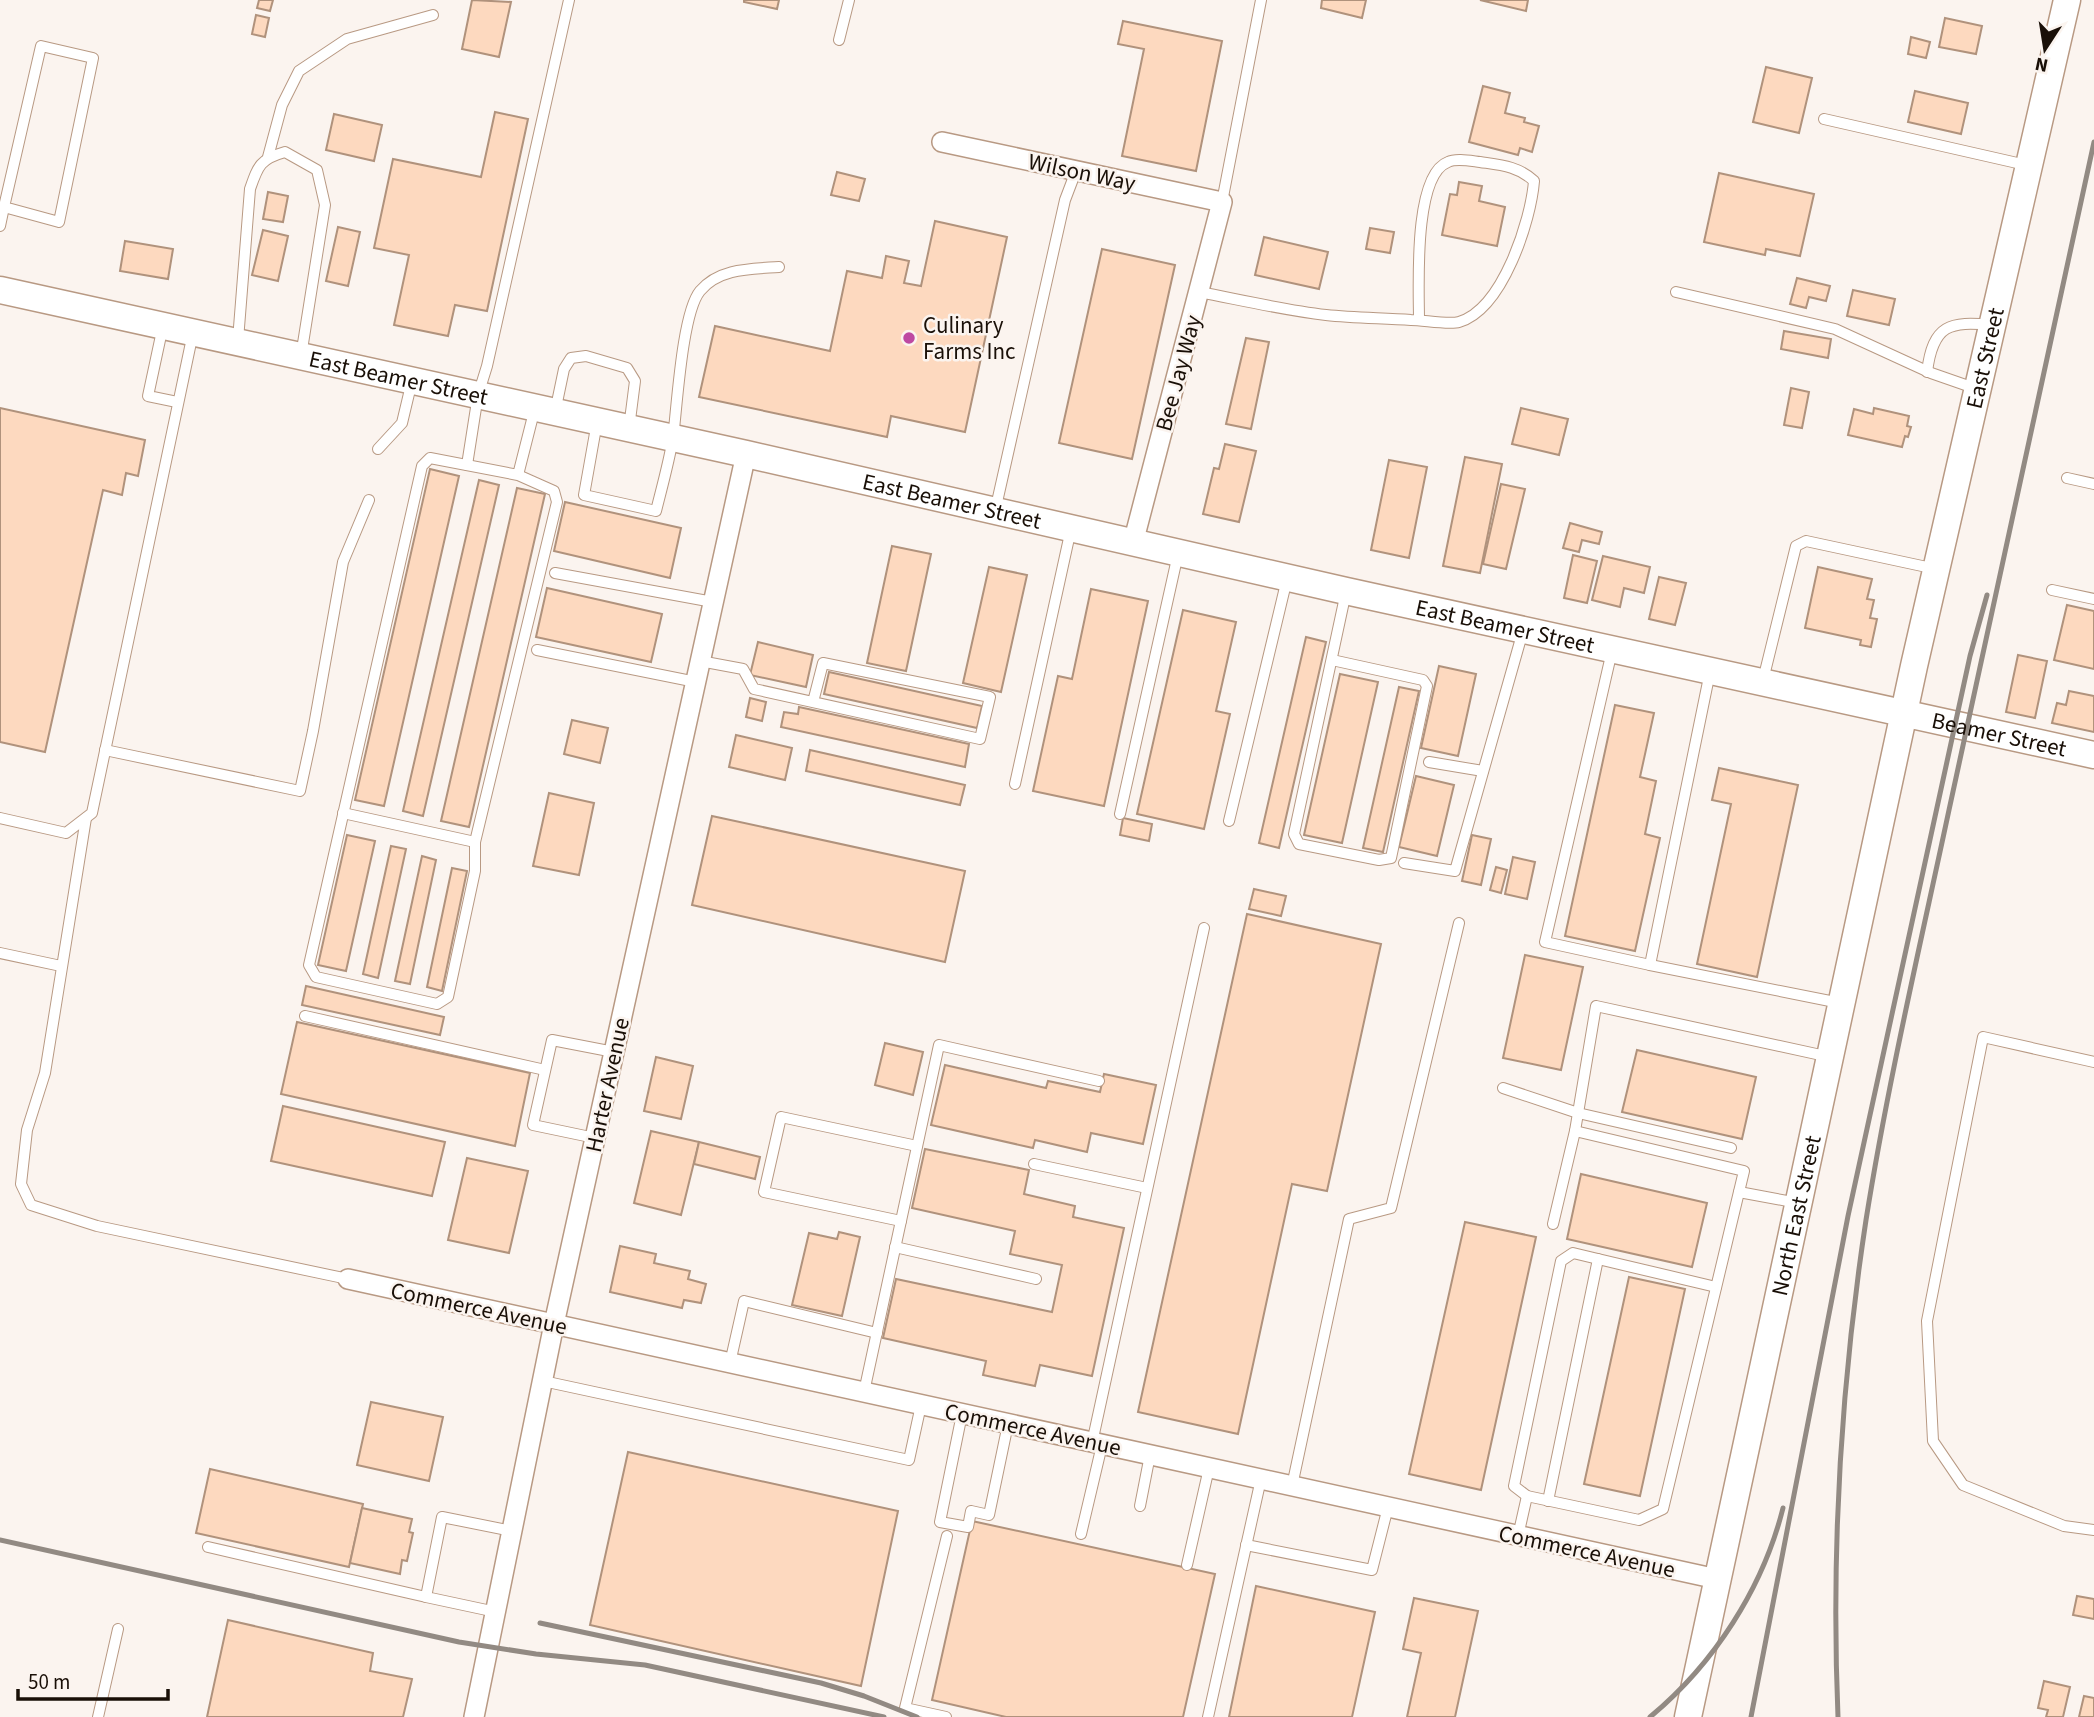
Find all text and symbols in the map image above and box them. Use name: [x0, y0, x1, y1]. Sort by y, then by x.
north arrow: [2010, 14, 2080, 84]
text: N: [2033, 50, 2051, 79]
street label: Wilson Way: [1025, 145, 1139, 200]
street label: East Street: [1958, 304, 2013, 412]
place label: Culinary Farms Inc: [923, 309, 1016, 368]
street label: Bee Jay Way: [1147, 311, 1210, 435]
marker: Culinary Farms Inc: [901, 330, 917, 346]
street label: East Beamer Street: [306, 342, 491, 414]
street label: East Beamer Street: [859, 465, 1045, 538]
street label: East Beamer Street: [1412, 591, 1598, 662]
street label: Beamer Street: [1929, 704, 2070, 766]
street label: Harter Avenue: [577, 1015, 638, 1155]
street label: North East Street: [1763, 1132, 1830, 1299]
street label: Commerce Avenue: [388, 1274, 570, 1343]
street label: Commerce Avenue: [942, 1395, 1124, 1464]
street label: Commerce Avenue: [1496, 1517, 1678, 1586]
scale bar: [18, 1658, 168, 1702]
text: 50 m: [28, 1667, 70, 1697]

